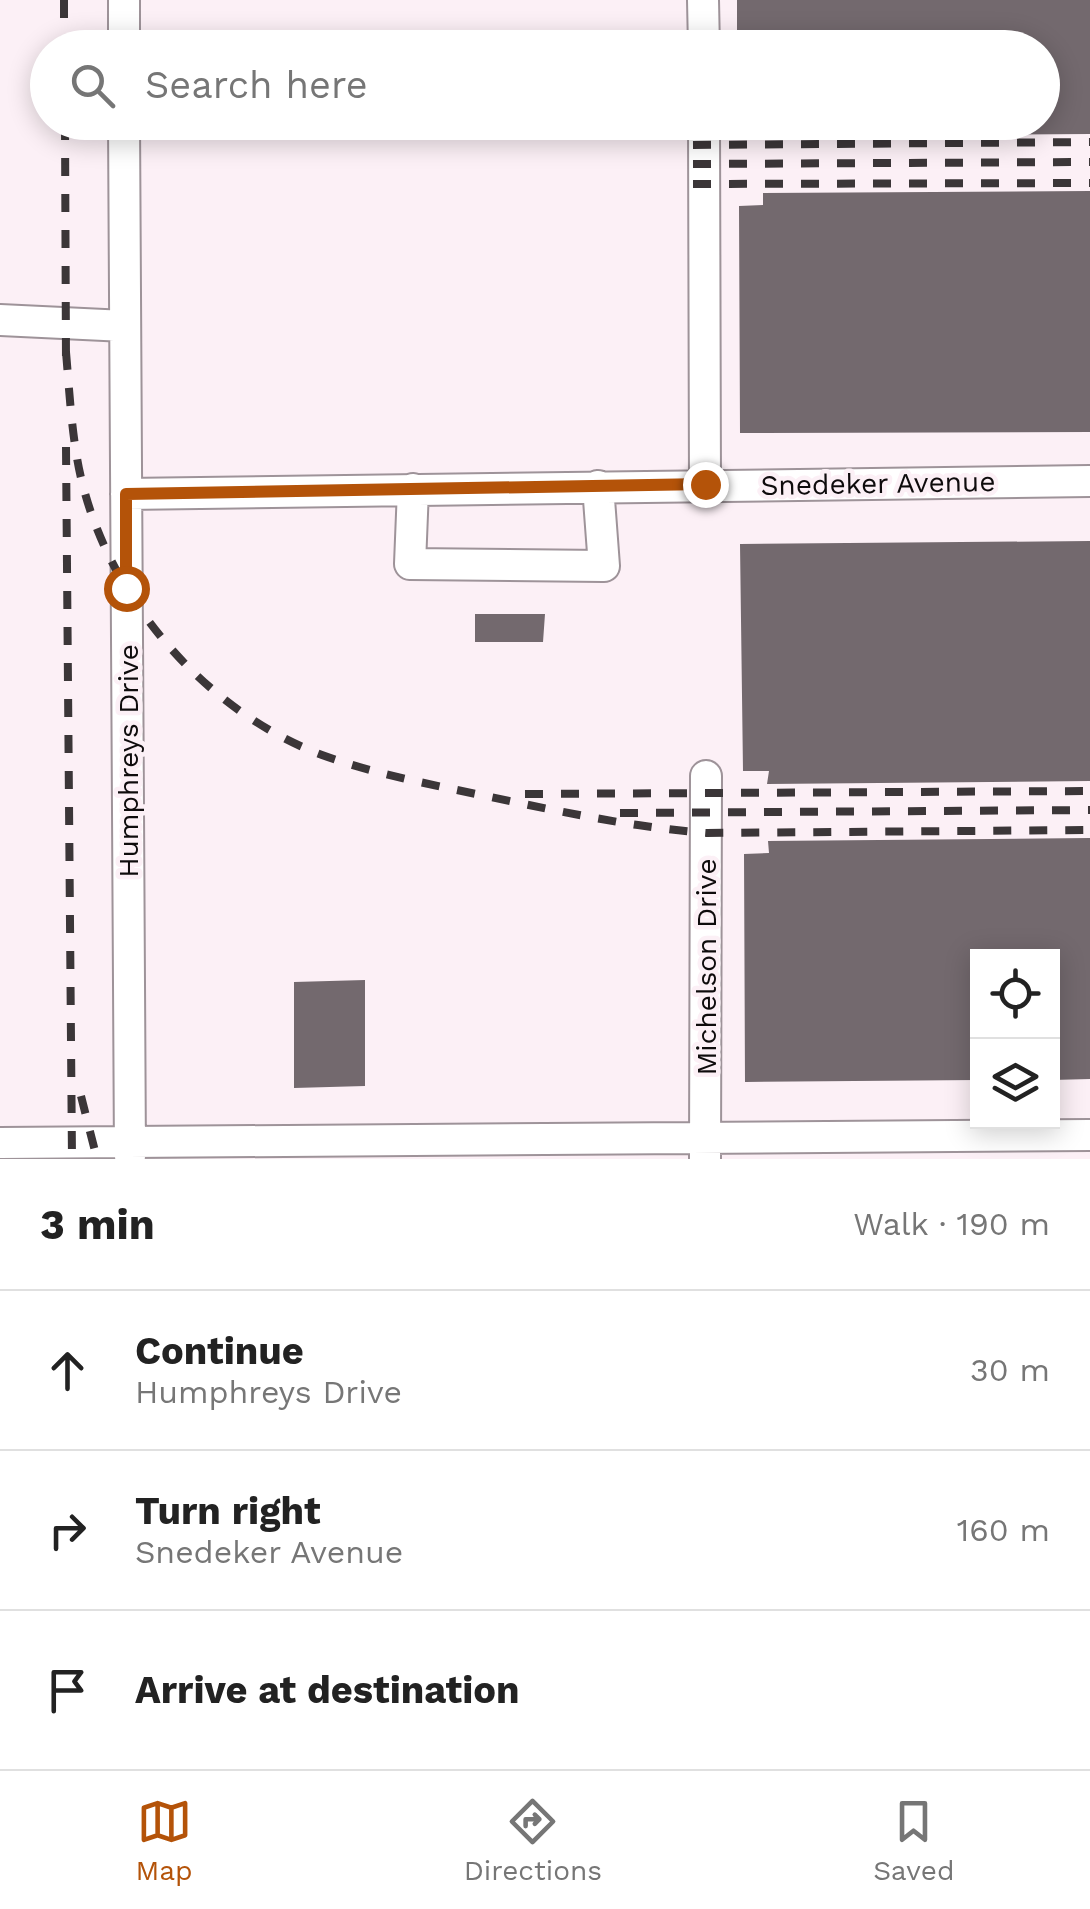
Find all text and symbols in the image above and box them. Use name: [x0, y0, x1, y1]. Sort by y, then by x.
search box: [30, 30, 1060, 140]
icon: search: [65, 58, 120, 113]
text: Search here: [145, 63, 368, 107]
route end: [683, 462, 729, 508]
street label: Snedeker Avenue: [760, 465, 996, 502]
route start: [104, 566, 150, 612]
street label: Humphreys Drive: [112, 644, 145, 878]
street label: Michelson Drive: [690, 858, 723, 1076]
map controls: [970, 949, 1060, 1129]
button: locate: [970, 949, 1060, 1039]
button: layers: [970, 1039, 1060, 1129]
text: 3 min: [40, 1200, 155, 1249]
text: Walk · 190 m: [853, 1205, 1050, 1243]
text: Continue: [135, 1329, 304, 1373]
icon: ahead: [40, 1343, 95, 1398]
text: 30 m: [970, 1351, 1050, 1389]
text: Humphreys Drive: [135, 1373, 402, 1411]
text: Turn right: [135, 1489, 321, 1533]
icon: right: [40, 1503, 95, 1558]
text: 160 m: [957, 1511, 1050, 1549]
text: Snedeker Avenue: [135, 1533, 403, 1571]
icon: arrive: [40, 1663, 95, 1718]
text: Arrive at destination: [135, 1668, 520, 1712]
tab: Map: [136, 1794, 193, 1887]
tab: Directions: [464, 1794, 602, 1887]
tab: Saved: [873, 1794, 954, 1887]

